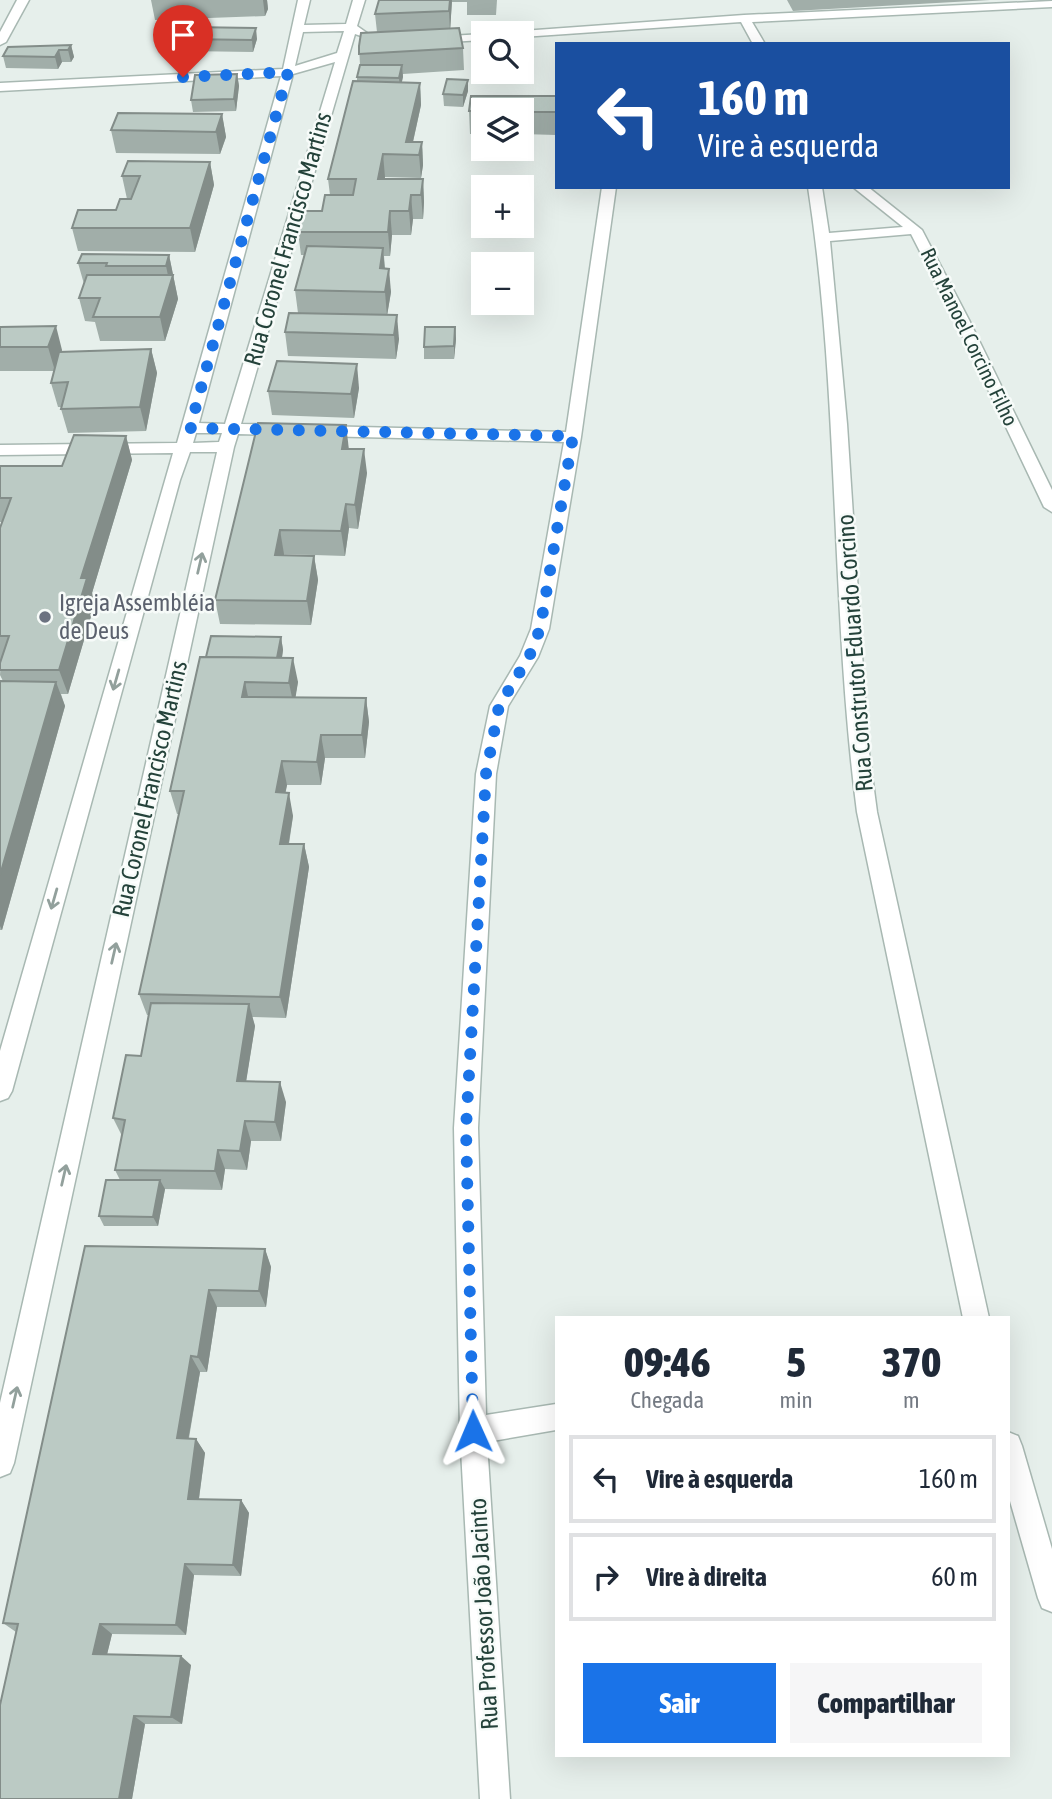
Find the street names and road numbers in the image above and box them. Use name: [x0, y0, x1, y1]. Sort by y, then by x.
street label: Rua Coronel Francisco Martins: [238, 109, 337, 369]
street label: Rua Manoel Corcino Filho: [916, 244, 1023, 430]
street label: Rua Construtor Eduardo Corcino: [831, 513, 878, 793]
street label: Rua Coronel Francisco Martins: [107, 658, 192, 920]
street label: Rua Professor João Jacinto: [464, 1498, 503, 1730]

